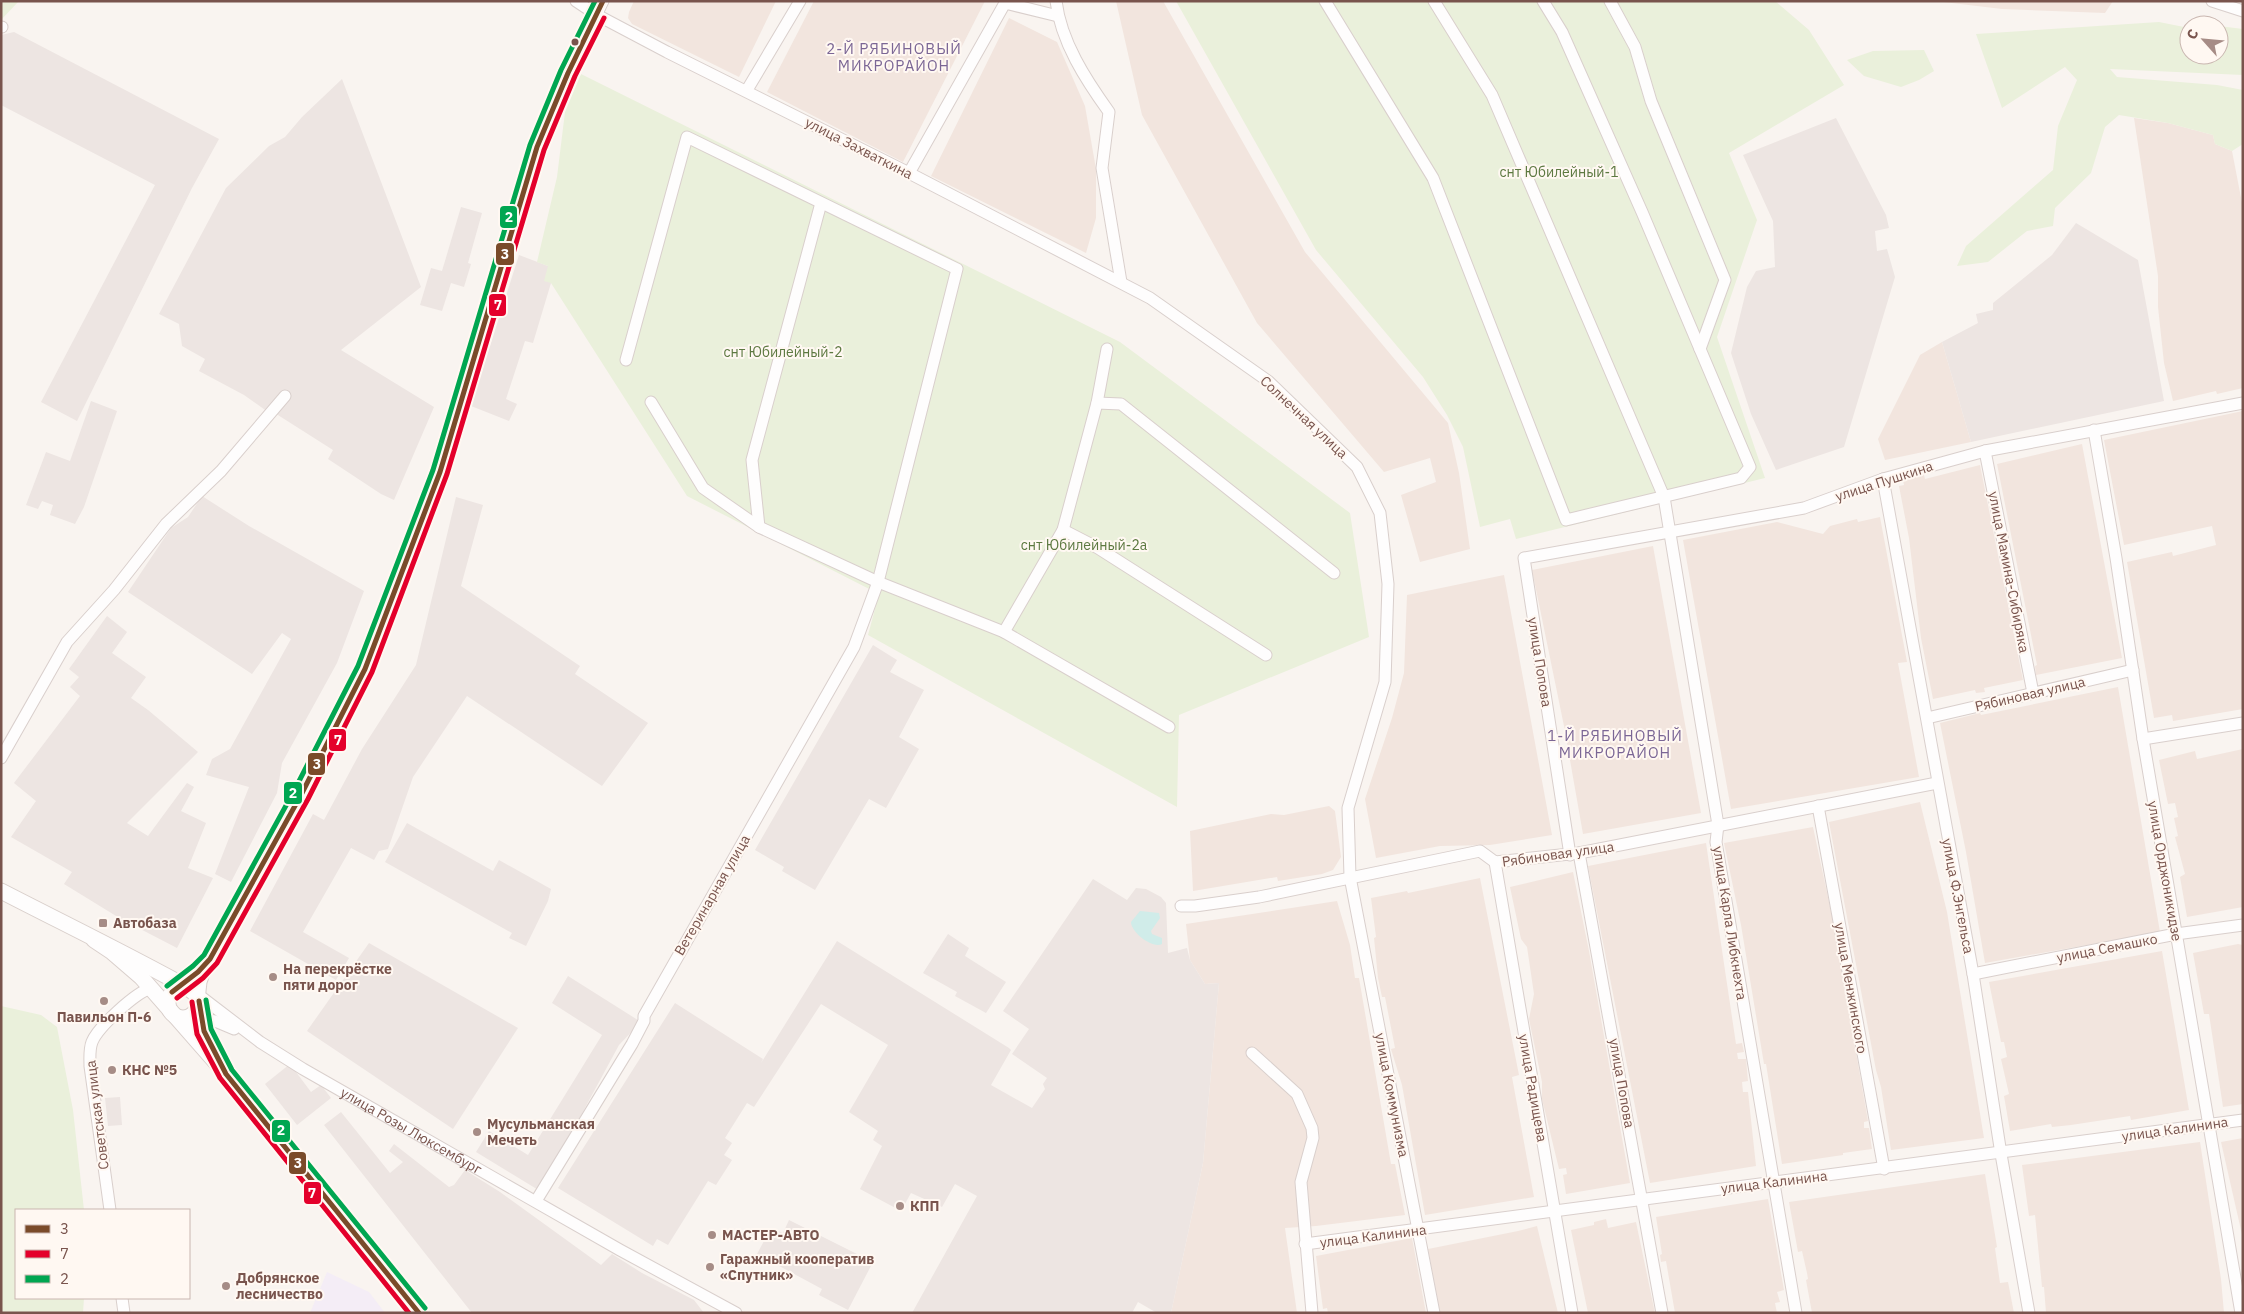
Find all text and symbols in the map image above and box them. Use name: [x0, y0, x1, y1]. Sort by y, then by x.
north arrow: [2179, 15, 2229, 65]
text: С: [2182, 26, 2203, 42]
unlabelled marker: [570, 37, 580, 47]
district label: 2-Й РЯБИНОВЫЙ МИКРОРАЙОН: [826, 39, 962, 75]
street label: улица Захваткина: [802, 113, 916, 183]
park label: снт Юбилейный-1: [1499, 163, 1619, 181]
line badge: 2: [499, 205, 518, 229]
text: 2: [505, 208, 513, 226]
line badge: 3: [495, 242, 515, 266]
text: 3: [501, 245, 509, 263]
line badge: 7: [488, 293, 507, 317]
text: 7: [494, 296, 502, 314]
park label: снт Юбилейный-2: [723, 343, 843, 361]
street label: Солнечная улица: [1256, 372, 1352, 463]
street label: улица Пушкина: [1833, 457, 1936, 505]
street label: улица Мамина-Сибиряка: [1985, 490, 2034, 655]
park label: снт Юбилейный-2а: [1021, 536, 1148, 554]
street label: улица Попова: [1524, 616, 1556, 709]
street label: Рябиновая улица: [1973, 672, 2088, 715]
district label: 1-Й РЯБИНОВЫЙ МИКРОРАЙОН: [1547, 726, 1683, 762]
line badge: 7: [328, 728, 347, 752]
text: 7: [334, 731, 342, 749]
line badge: 3: [307, 752, 326, 776]
text: 3: [313, 755, 321, 773]
line badge: 2: [283, 781, 303, 805]
text: 2: [289, 784, 297, 802]
street label: улица Орджоникидзе: [2144, 799, 2186, 943]
street label: Ветеринарная улица: [670, 831, 754, 958]
street label: Рябиновая улица: [1501, 837, 1616, 871]
street label: улица Ф.Энгельса: [1938, 837, 1978, 956]
street label: улица Карла Либкнехта: [1709, 845, 1751, 1002]
place label: Автобаза: [113, 914, 177, 932]
marker: Автобаза: [97, 917, 109, 929]
street label: улица Менжинского: [1831, 921, 1871, 1055]
street label: улица Семашко: [2055, 929, 2159, 967]
place label: На перекрёстке пяти дорог: [283, 960, 392, 994]
marker: На перекрёстке пяти дорог: [267, 971, 279, 983]
marker: Павильон П-6: [98, 995, 110, 1007]
place label: Павильон П-6: [57, 1008, 151, 1026]
street label: улица Коммунизма: [1371, 1031, 1413, 1159]
street label: улица Радищева: [1515, 1033, 1551, 1144]
street label: улица Попова: [1605, 1037, 1639, 1130]
street label: Советская улица: [81, 1059, 113, 1171]
place label: КНС №5: [122, 1061, 177, 1079]
marker: КНС №5: [106, 1064, 118, 1076]
street label: улица Розы Люксембург: [337, 1083, 485, 1178]
street label: улица Калинина: [2121, 1113, 2230, 1145]
place label: Мусульманская Мечеть: [487, 1115, 595, 1149]
line badge: 2: [271, 1119, 291, 1143]
text: 2: [277, 1121, 285, 1139]
marker: Мусульманская Мечеть: [471, 1126, 483, 1138]
line badge: 3: [288, 1151, 307, 1175]
text: 3: [294, 1154, 302, 1172]
street label: улица Калинина: [1720, 1166, 1829, 1197]
line badge: 7: [303, 1181, 322, 1205]
text: 7: [308, 1184, 316, 1202]
place label: КПП: [910, 1197, 939, 1215]
marker: КПП: [894, 1200, 906, 1212]
legend: [15, 1209, 190, 1299]
text: 3: [60, 1219, 69, 1238]
street label: улица Калинина: [1319, 1220, 1428, 1251]
place label: МАСТЕР-АВТО: [722, 1226, 819, 1244]
marker: МАСТЕР-АВТО: [706, 1229, 718, 1241]
text: 7: [60, 1244, 69, 1263]
place label: Гаражный кооператив «Спутник»: [720, 1250, 874, 1284]
marker: Гаражный кооператив «Спутник»: [704, 1261, 716, 1273]
text: 2: [60, 1269, 69, 1288]
place label: Добрянское лесничество: [236, 1269, 323, 1303]
marker: Добрянское лесничество: [220, 1280, 232, 1292]

